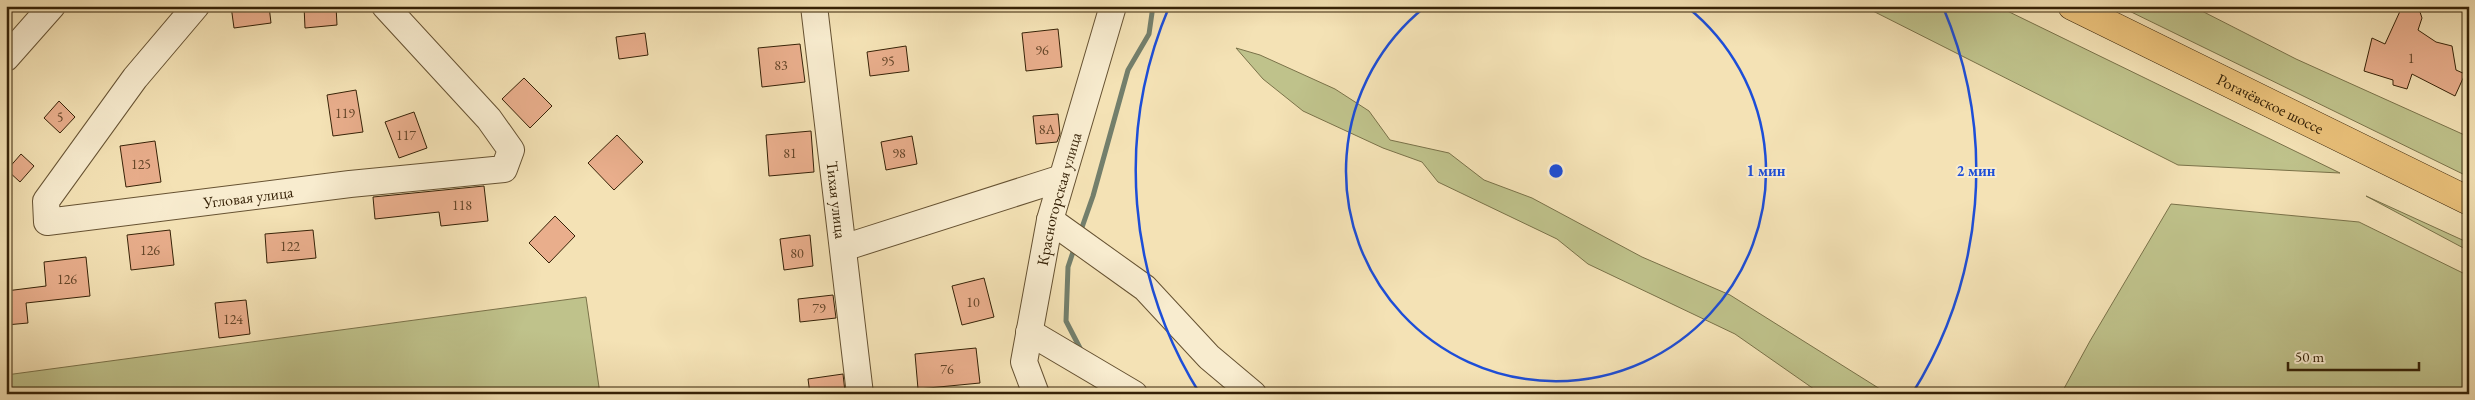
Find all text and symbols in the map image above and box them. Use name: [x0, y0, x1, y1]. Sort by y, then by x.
house number: 96: [1035, 41, 1049, 59]
house number: 1: [2408, 49, 2414, 67]
house number: 95: [881, 52, 895, 70]
house number: 83: [774, 56, 788, 74]
street label: Рогачёвское шоссе: [2213, 69, 2327, 139]
house number: 119: [335, 104, 355, 122]
house number: 5: [57, 108, 63, 126]
house number: 8А: [1039, 120, 1056, 138]
house number: 117: [396, 126, 416, 144]
street label: Красногорская улица: [1032, 129, 1086, 267]
house number: 81: [783, 144, 797, 162]
house number: 98: [892, 144, 906, 162]
house number: 125: [131, 155, 151, 173]
street label: Тихая улица: [821, 160, 852, 240]
text: 1 мин: [1746, 161, 1786, 180]
text: 2 мин: [1956, 161, 1996, 180]
centre of rings: [1547, 162, 1565, 180]
street label: Угловая улица: [201, 181, 295, 213]
house number: 118: [452, 196, 472, 214]
house number: 122: [280, 237, 300, 255]
house number: 126: [140, 241, 160, 259]
house number: 80: [790, 244, 804, 262]
house number: 126: [57, 270, 77, 288]
house number: 10: [966, 293, 980, 311]
house number: 79: [812, 299, 826, 317]
house number: 124: [223, 310, 243, 328]
scale bar: [2288, 340, 2419, 372]
text: 50 m: [2295, 347, 2324, 366]
house number: 76: [940, 360, 954, 378]

